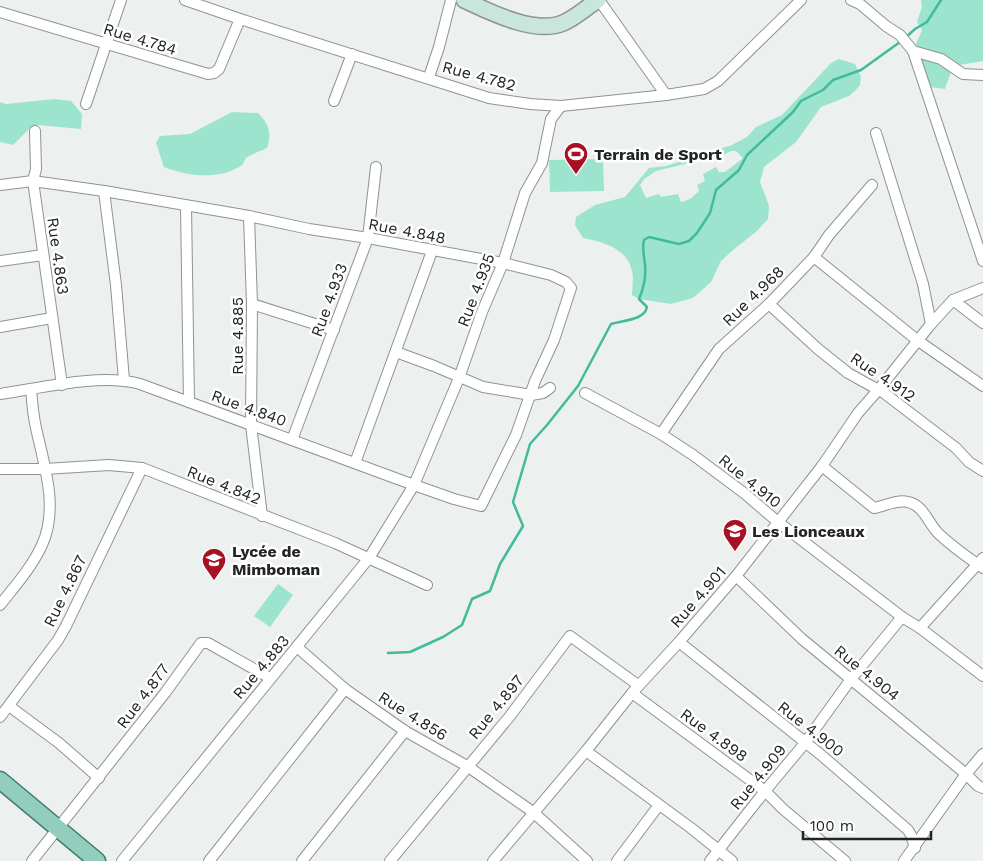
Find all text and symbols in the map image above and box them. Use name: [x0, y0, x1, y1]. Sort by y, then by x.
street label: Rue 4.784: [101, 19, 179, 59]
street label: Rue 4.782: [440, 57, 518, 95]
sports icon: Terrain de Sport: [563, 141, 589, 175]
place label: Terrain de Sport: [594, 145, 722, 164]
street label: Rue 4.848: [367, 214, 447, 248]
street label: Rue 4.863: [43, 216, 73, 296]
street label: Rue 4.935: [453, 251, 499, 329]
street label: Rue 4.933: [307, 261, 351, 339]
street label: Rue 4.968: [718, 262, 788, 330]
street label: Rue 4.885: [228, 297, 247, 375]
street label: Rue 4.912: [847, 348, 919, 406]
street label: Rue 4.840: [209, 386, 289, 430]
street label: Rue 4.910: [715, 450, 785, 512]
street label: Rue 4.842: [184, 462, 264, 508]
school or university icon: Les Lionceaux: [722, 518, 748, 552]
place label: Les Lionceaux: [752, 522, 865, 541]
place label: Lycée de Mimboman: [232, 542, 320, 579]
school or university icon: Lycée de Mimboman: [201, 547, 227, 581]
street label: Rue 4.867: [40, 552, 90, 630]
street label: Rue 4.901: [666, 562, 730, 632]
street label: Rue 4.883: [229, 631, 293, 703]
street label: Rue 4.904: [831, 641, 904, 705]
street label: Rue 4.877: [113, 660, 173, 732]
street label: Rue 4.897: [464, 671, 528, 743]
street label: Rue 4.856: [375, 687, 451, 745]
street label: Rue 4.900: [774, 697, 848, 761]
street label: Rue 4.898: [677, 704, 751, 766]
street label: Rue 4.909: [726, 740, 790, 814]
scale bar: [803, 808, 930, 840]
text: 100 m: [810, 817, 854, 835]

